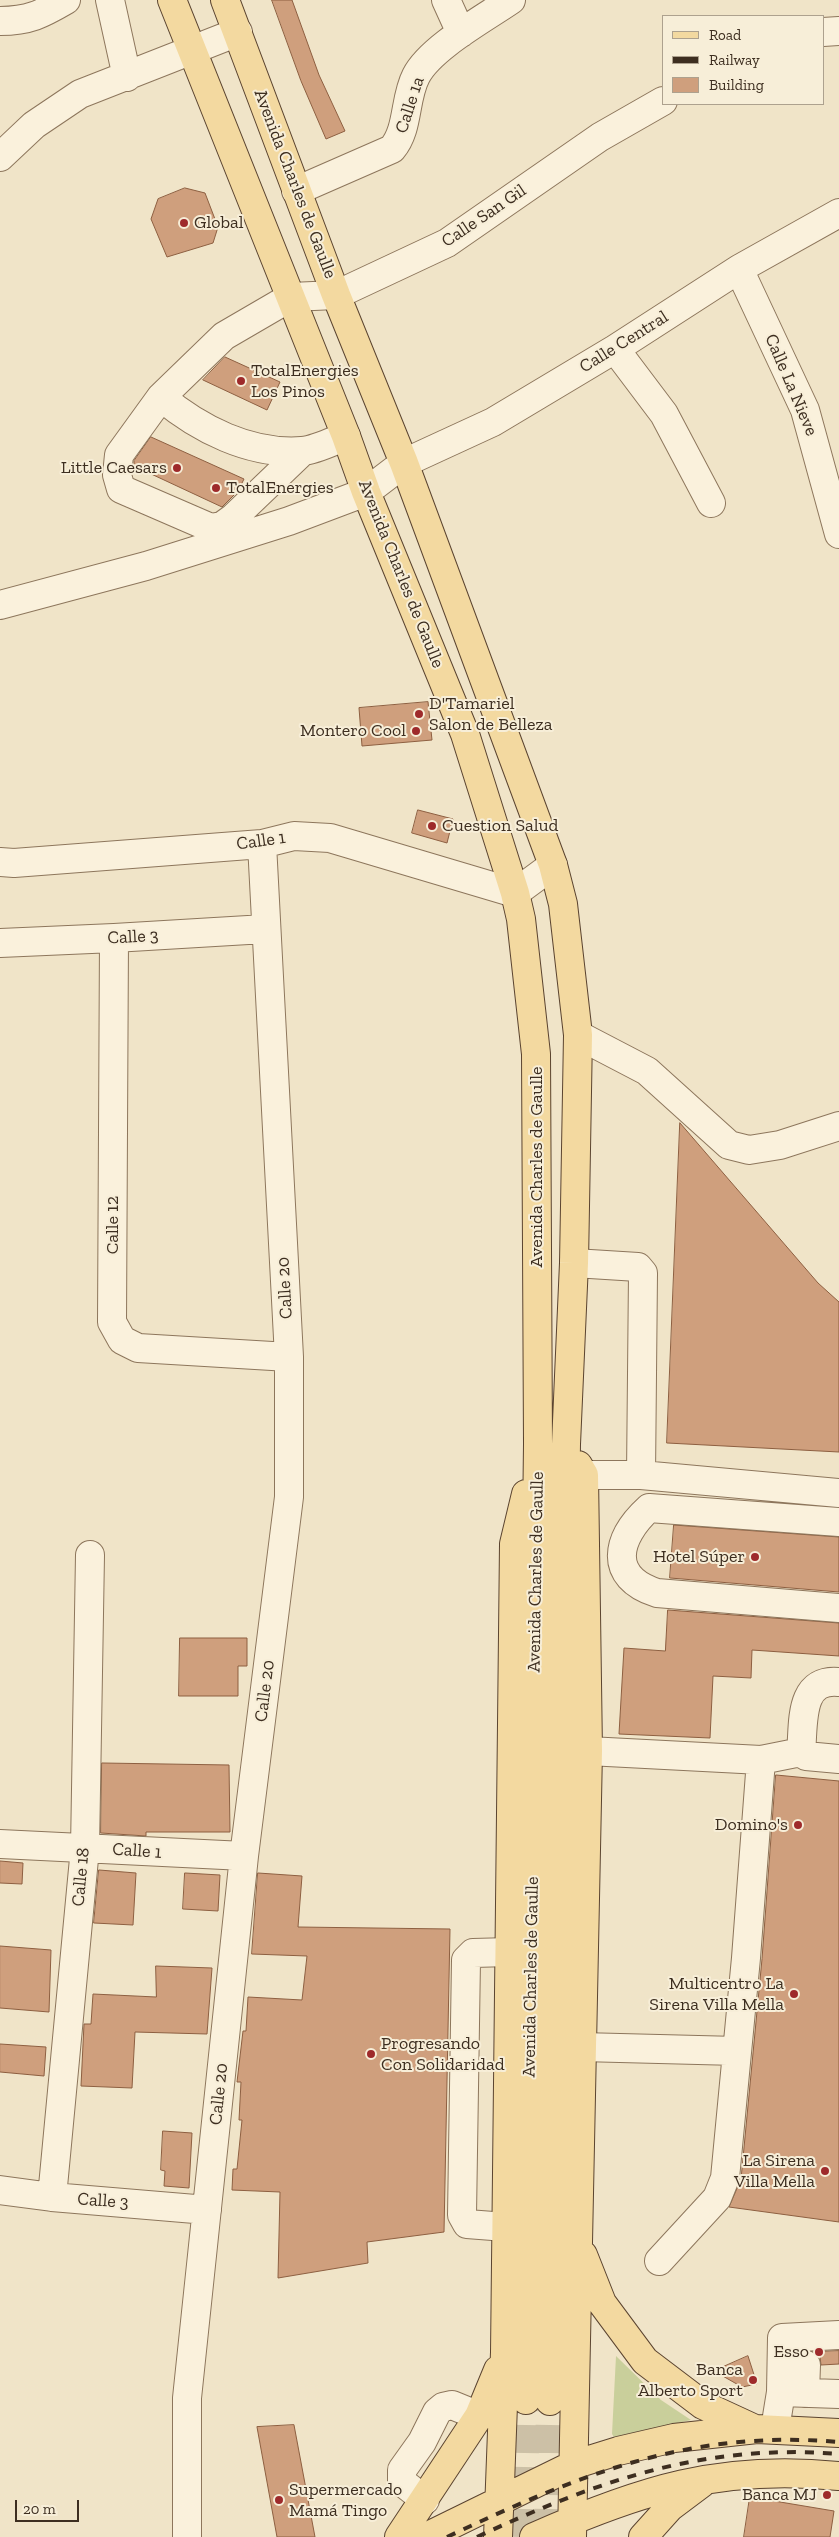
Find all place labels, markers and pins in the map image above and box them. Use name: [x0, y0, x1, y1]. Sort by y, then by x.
place label: Global: [194, 212, 244, 234]
marker: Global: [178, 217, 190, 229]
place label: TotalEnergies Los Pinos: [251, 360, 359, 402]
marker: TotalEnergies Los Pinos: [235, 375, 247, 387]
place label: Little Caesars: [61, 457, 167, 479]
marker: Little Caesars: [171, 462, 183, 474]
place label: TotalEnergies: [226, 477, 334, 499]
marker: TotalEnergies: [210, 482, 222, 494]
place label: D'Tamariel Salon de Belleza: [429, 693, 553, 736]
marker: D'Tamariel Salon de Belleza: [413, 708, 425, 720]
place label: Montero Cool: [300, 720, 406, 742]
marker: Montero Cool: [410, 725, 422, 737]
place label: Cuestion Salud: [442, 815, 558, 837]
marker: Cuestion Salud: [426, 820, 438, 832]
place label: Hotel Súper: [653, 1546, 745, 1568]
marker: Hotel Súper: [749, 1551, 761, 1563]
place label: Domino's: [715, 1814, 788, 1836]
marker: Domino's: [792, 1819, 804, 1831]
place label: Multicentro La Sirena Villa Mella: [649, 1973, 784, 2016]
marker: Multicentro La Sirena Villa Mella: [788, 1988, 800, 2000]
place label: Progresando Con Solidaridad: [381, 2033, 505, 2076]
marker: Progresando Con Solidaridad: [365, 2048, 377, 2060]
place label: La Sirena Villa Mella: [734, 2150, 815, 2192]
marker: La Sirena Villa Mella: [819, 2165, 831, 2177]
place label: Esso: [773, 2341, 809, 2363]
marker: Esso: [813, 2346, 825, 2358]
place label: Banca Alberto Sport: [638, 2359, 743, 2402]
marker: Banca Alberto Sport: [747, 2374, 759, 2386]
place label: Supermercado Mamá Tingo: [289, 2479, 402, 2522]
place label: Banca MJ: [742, 2484, 817, 2506]
marker: Banca MJ: [821, 2489, 833, 2501]
marker: Supermercado Mamá Tingo: [273, 2494, 285, 2506]

